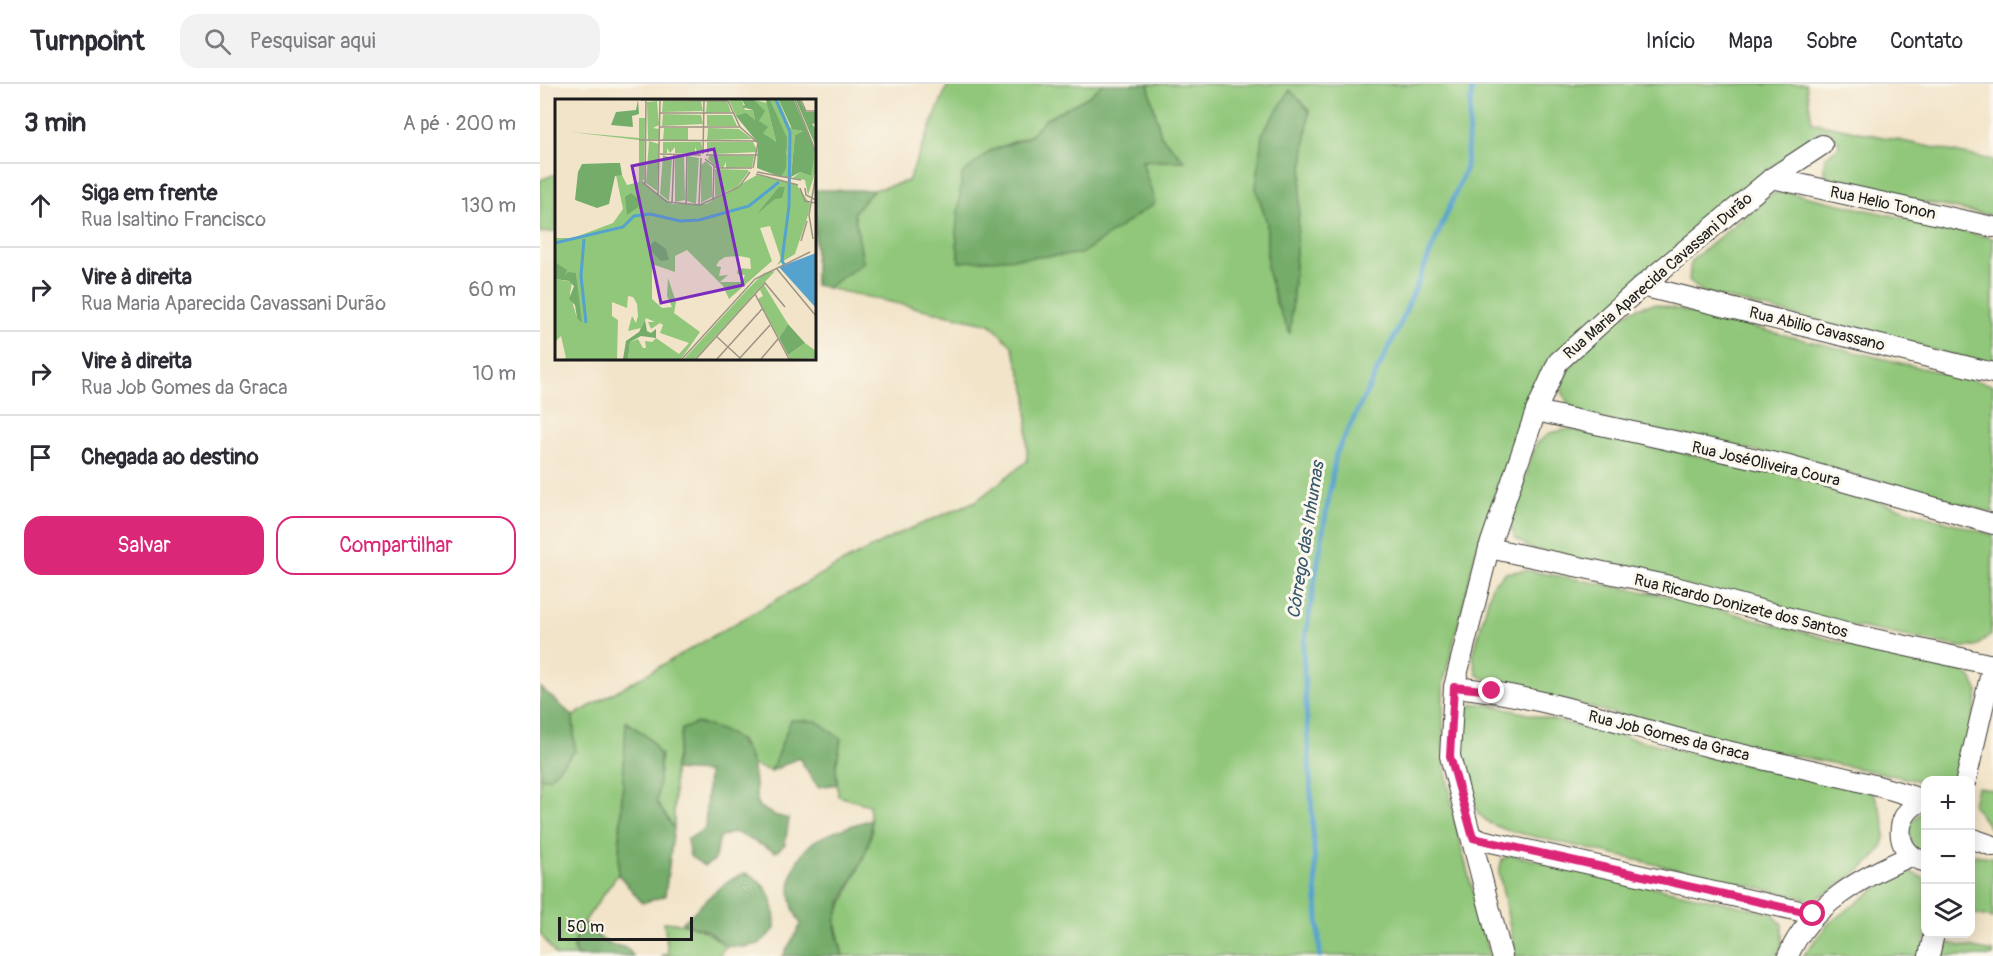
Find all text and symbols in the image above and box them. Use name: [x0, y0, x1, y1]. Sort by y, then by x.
search box: [180, 14, 600, 68]
text: Turnpoint: [30, 24, 144, 59]
icon: search: [201, 25, 234, 58]
text: Pesquisar aqui: [249, 27, 376, 55]
text: Início: [1646, 28, 1695, 55]
text: Mapa: [1728, 28, 1773, 55]
text: Sobre: [1806, 28, 1857, 55]
text: Contato: [1890, 28, 1963, 55]
inset map: [555, 99, 816, 360]
text: 3 min: [24, 107, 86, 139]
text: A pé · 200 m: [403, 111, 516, 136]
text: Siga em frente: [81, 179, 217, 207]
street label: Rua Helio Tonon: [1828, 182, 1938, 224]
street label: Rua Maria Aparecida Cavassani Durão: [1559, 188, 1757, 364]
icon: ahead: [24, 189, 57, 222]
text: 130 m: [461, 193, 516, 218]
text: Rua Isaltino Francisco: [81, 207, 266, 232]
text: Vire à direita: [81, 263, 192, 291]
icon: right: [24, 273, 57, 306]
text: 60 m: [469, 277, 516, 302]
text: Rua Maria Aparecida Cavassani Durão: [81, 291, 386, 316]
street label: Rua Abilio Cavassano: [1747, 302, 1887, 356]
text: Vire à direita: [81, 347, 192, 375]
icon: right: [24, 357, 57, 390]
text: 10 m: [472, 361, 516, 386]
text: Rua Job Gomes da Graca: [81, 375, 288, 400]
street label: Rua JoséOliveira Coura: [1690, 437, 1842, 491]
icon: arrive: [24, 441, 57, 474]
text: Chegada ao destino: [81, 443, 259, 471]
water label: Córrego das Inhumas: [1282, 458, 1330, 620]
button: Salvar: [24, 516, 264, 575]
button: Compartilhar: [276, 516, 516, 575]
street label: Rua Ricardo Donizete dos Santos: [1632, 570, 1850, 642]
route end: [1478, 677, 1504, 703]
street label: Rua Job Gomes da Graca: [1586, 706, 1752, 766]
map controls: [1921, 776, 1975, 938]
button: +: [1921, 776, 1975, 830]
button: −: [1921, 830, 1975, 884]
button: layers: [1921, 884, 1975, 938]
route start: [1799, 900, 1825, 926]
scale bar: [558, 914, 693, 942]
text: 50 m: [567, 917, 604, 937]

